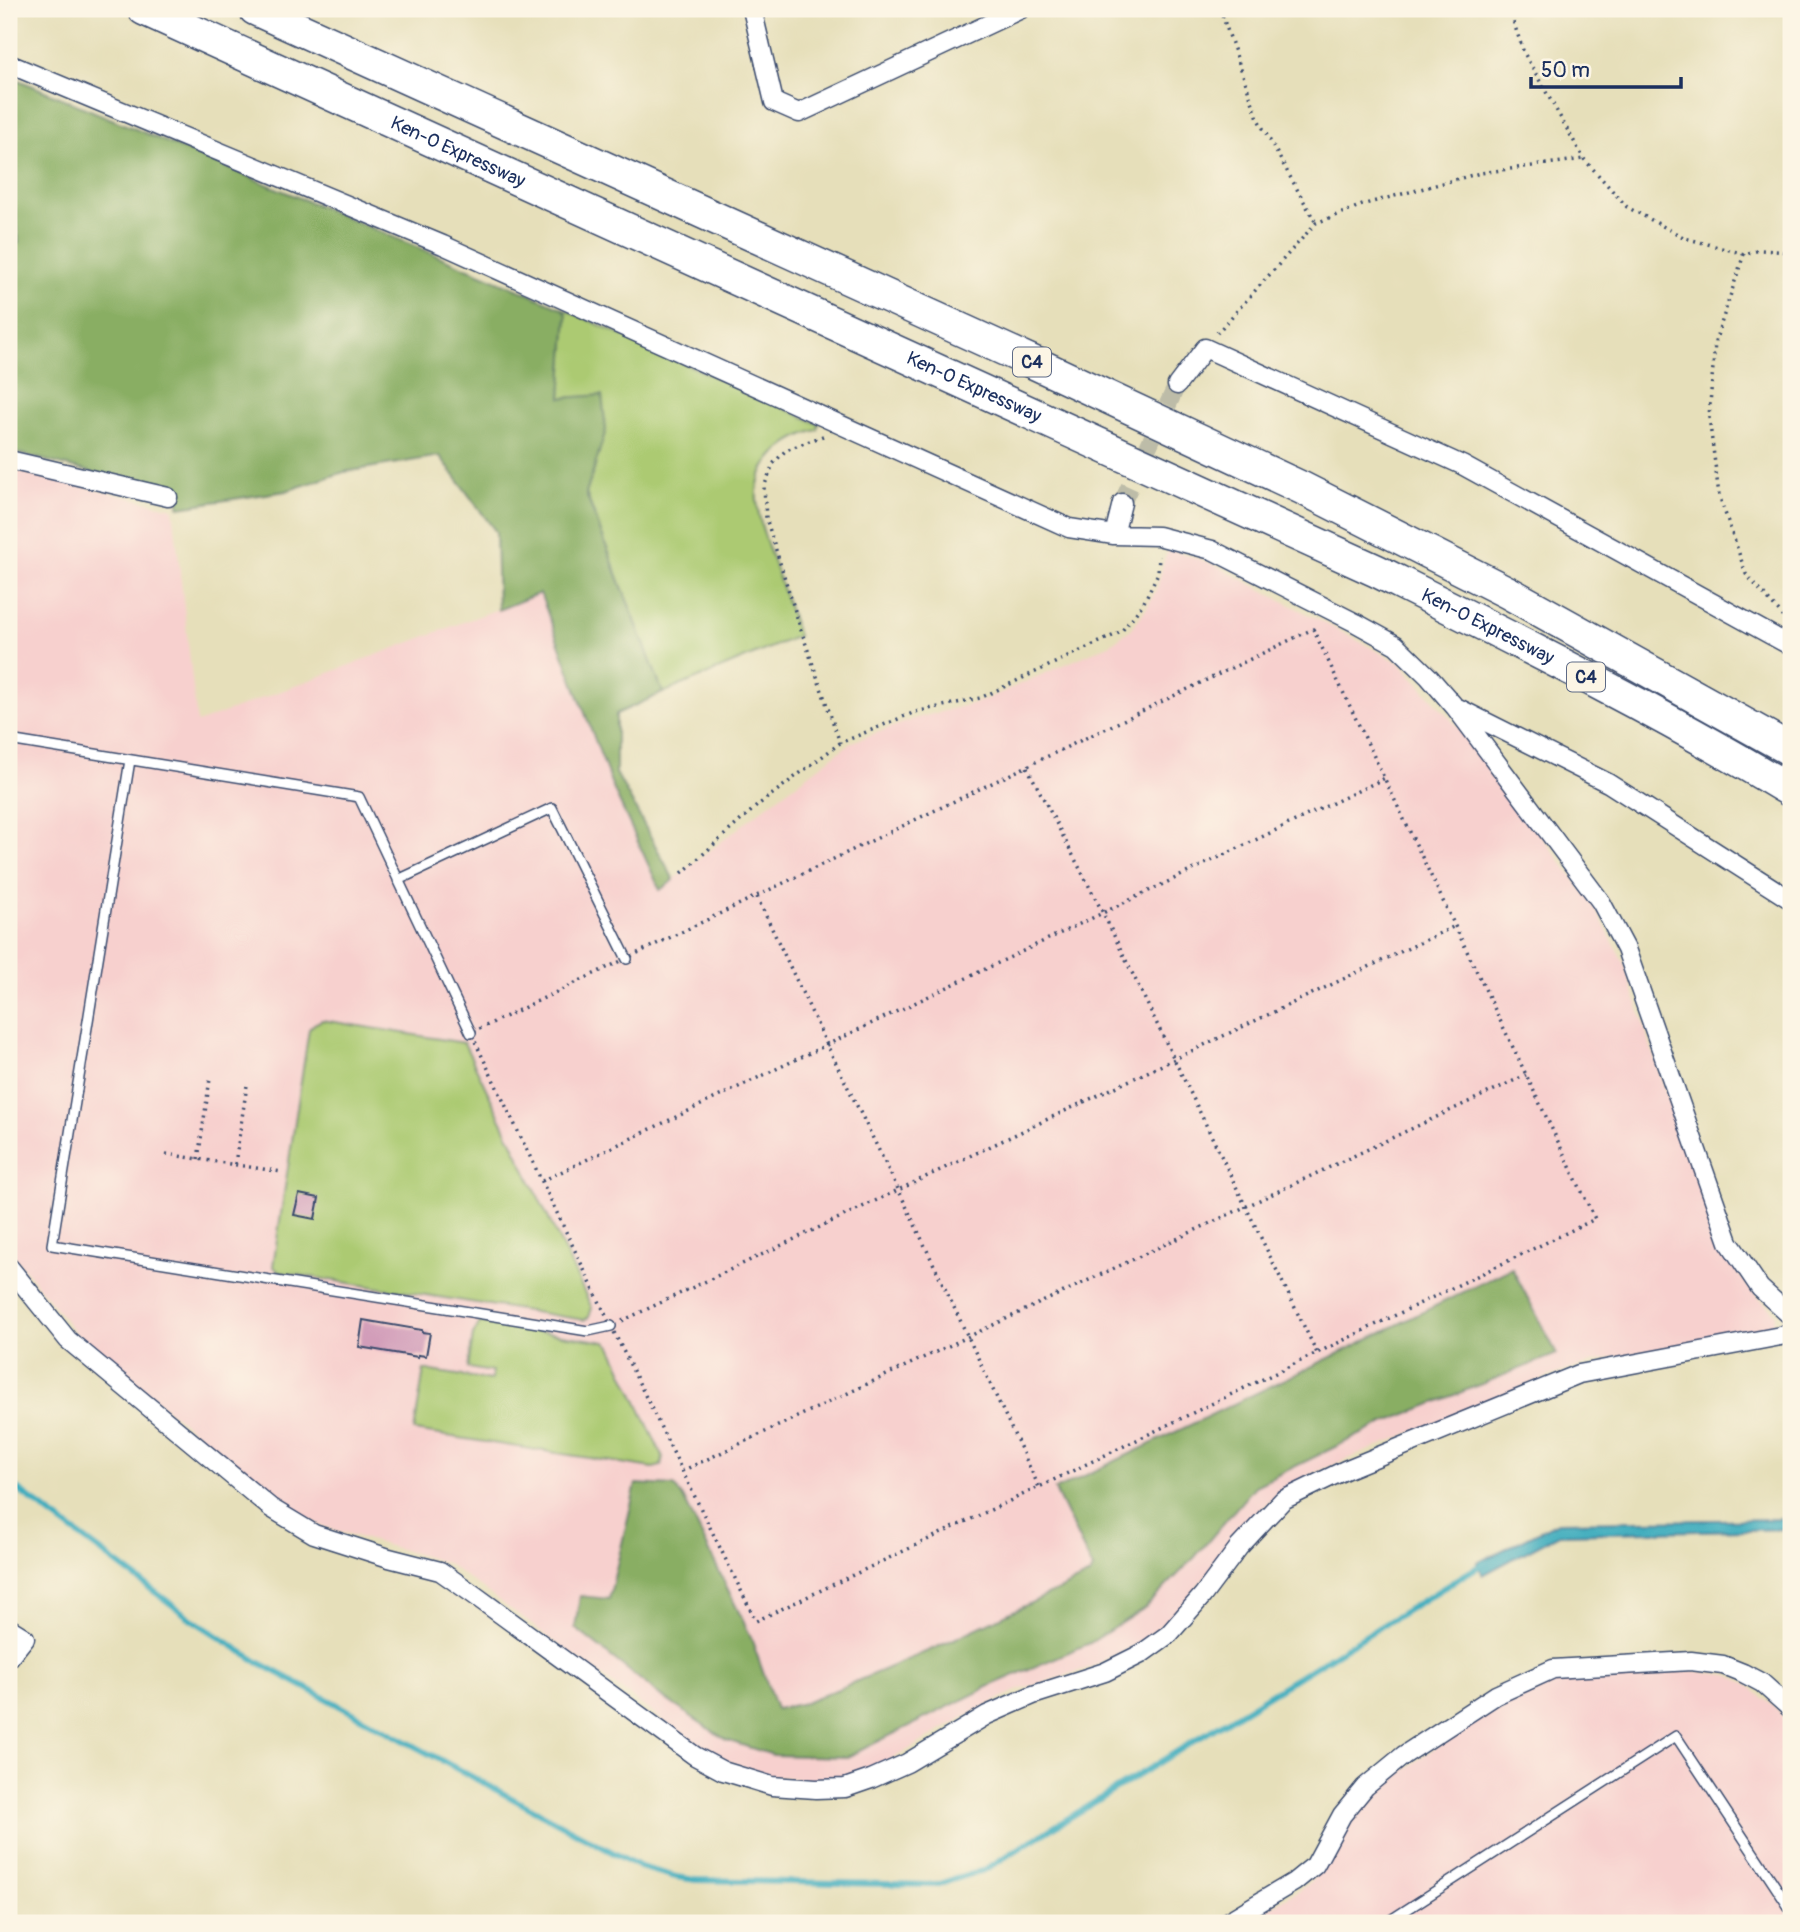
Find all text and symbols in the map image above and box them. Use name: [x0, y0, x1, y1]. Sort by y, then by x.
scale bar: [1531, 46, 1681, 90]
text: 50 m: [1541, 57, 1590, 84]
street label: Ken-O Expressway: [387, 111, 529, 193]
street label: Ken-O Expressway: [903, 346, 1045, 428]
road number: C4: [1013, 348, 1051, 376]
street label: Ken-O Expressway: [1417, 583, 1558, 670]
road number: C4: [1567, 662, 1605, 692]

